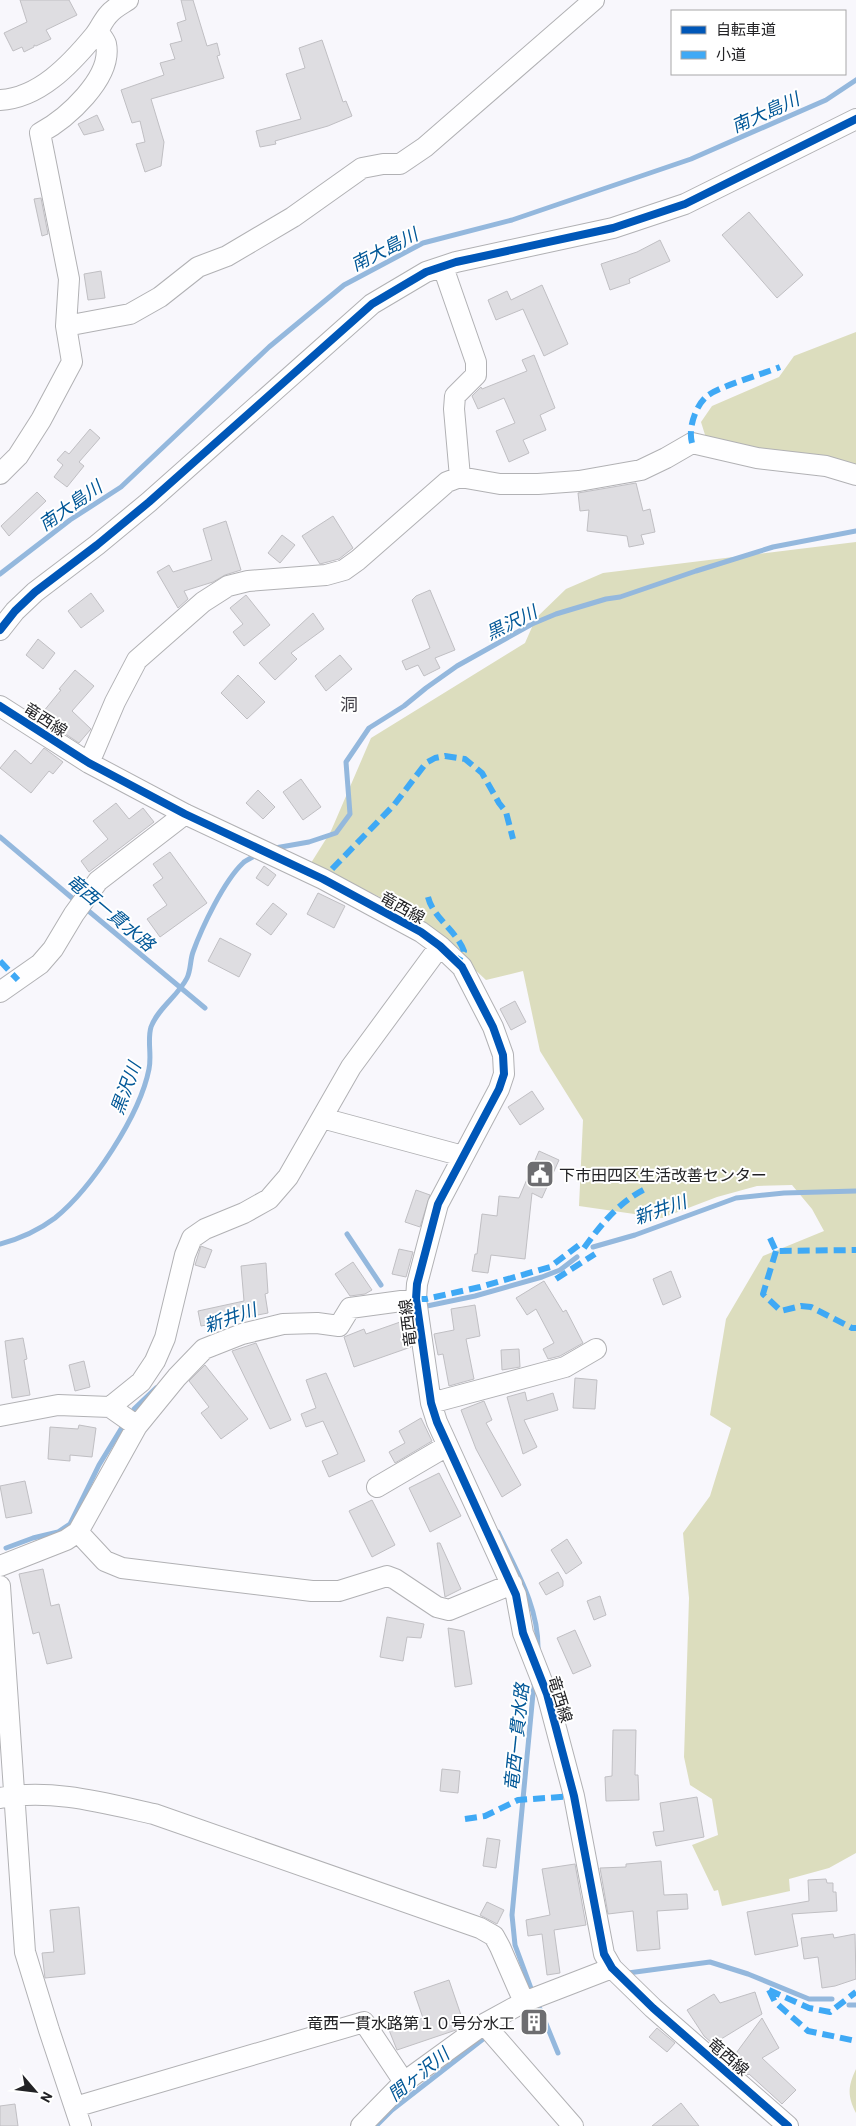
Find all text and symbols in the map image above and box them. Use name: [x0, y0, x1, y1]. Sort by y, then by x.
legend: [671, 10, 846, 75]
text: 自転車道: [716, 20, 776, 38]
text: 小道: [716, 45, 746, 63]
water label: 南大島川: [728, 86, 804, 137]
water label: 南大島川: [347, 222, 423, 275]
water label: 南大島川: [34, 474, 107, 535]
water label: 黒沢川: [482, 599, 542, 644]
district label: 洞: [340, 693, 358, 715]
street label: 竜西線: [21, 698, 71, 740]
water label: 竜西一貫水路: [63, 869, 161, 956]
street label: 竜西線: [377, 887, 429, 927]
water label: 黒沢川: [105, 1057, 145, 1117]
public building icon: 下市田四区生活改善センター: [525, 1159, 555, 1189]
place label: 下市田四区生活改善センター: [559, 1165, 767, 1184]
water label: 新井川: [631, 1189, 691, 1228]
water label: 新井川: [201, 1297, 261, 1336]
street label: 竜西線: [395, 1298, 419, 1348]
street label: 竜西線: [545, 1673, 577, 1725]
water label: 竜西一貫水路: [499, 1680, 533, 1792]
building icon: 竜西一貫水路第１０号分水工: [519, 2007, 549, 2037]
place label: 竜西一貫水路第１０号分水工: [307, 2013, 515, 2032]
street label: 竜西線: [705, 2033, 753, 2079]
water label: 間ヶ沢川: [383, 2042, 454, 2105]
north arrow: [10, 2066, 60, 2116]
text: N: [37, 2089, 57, 2105]

